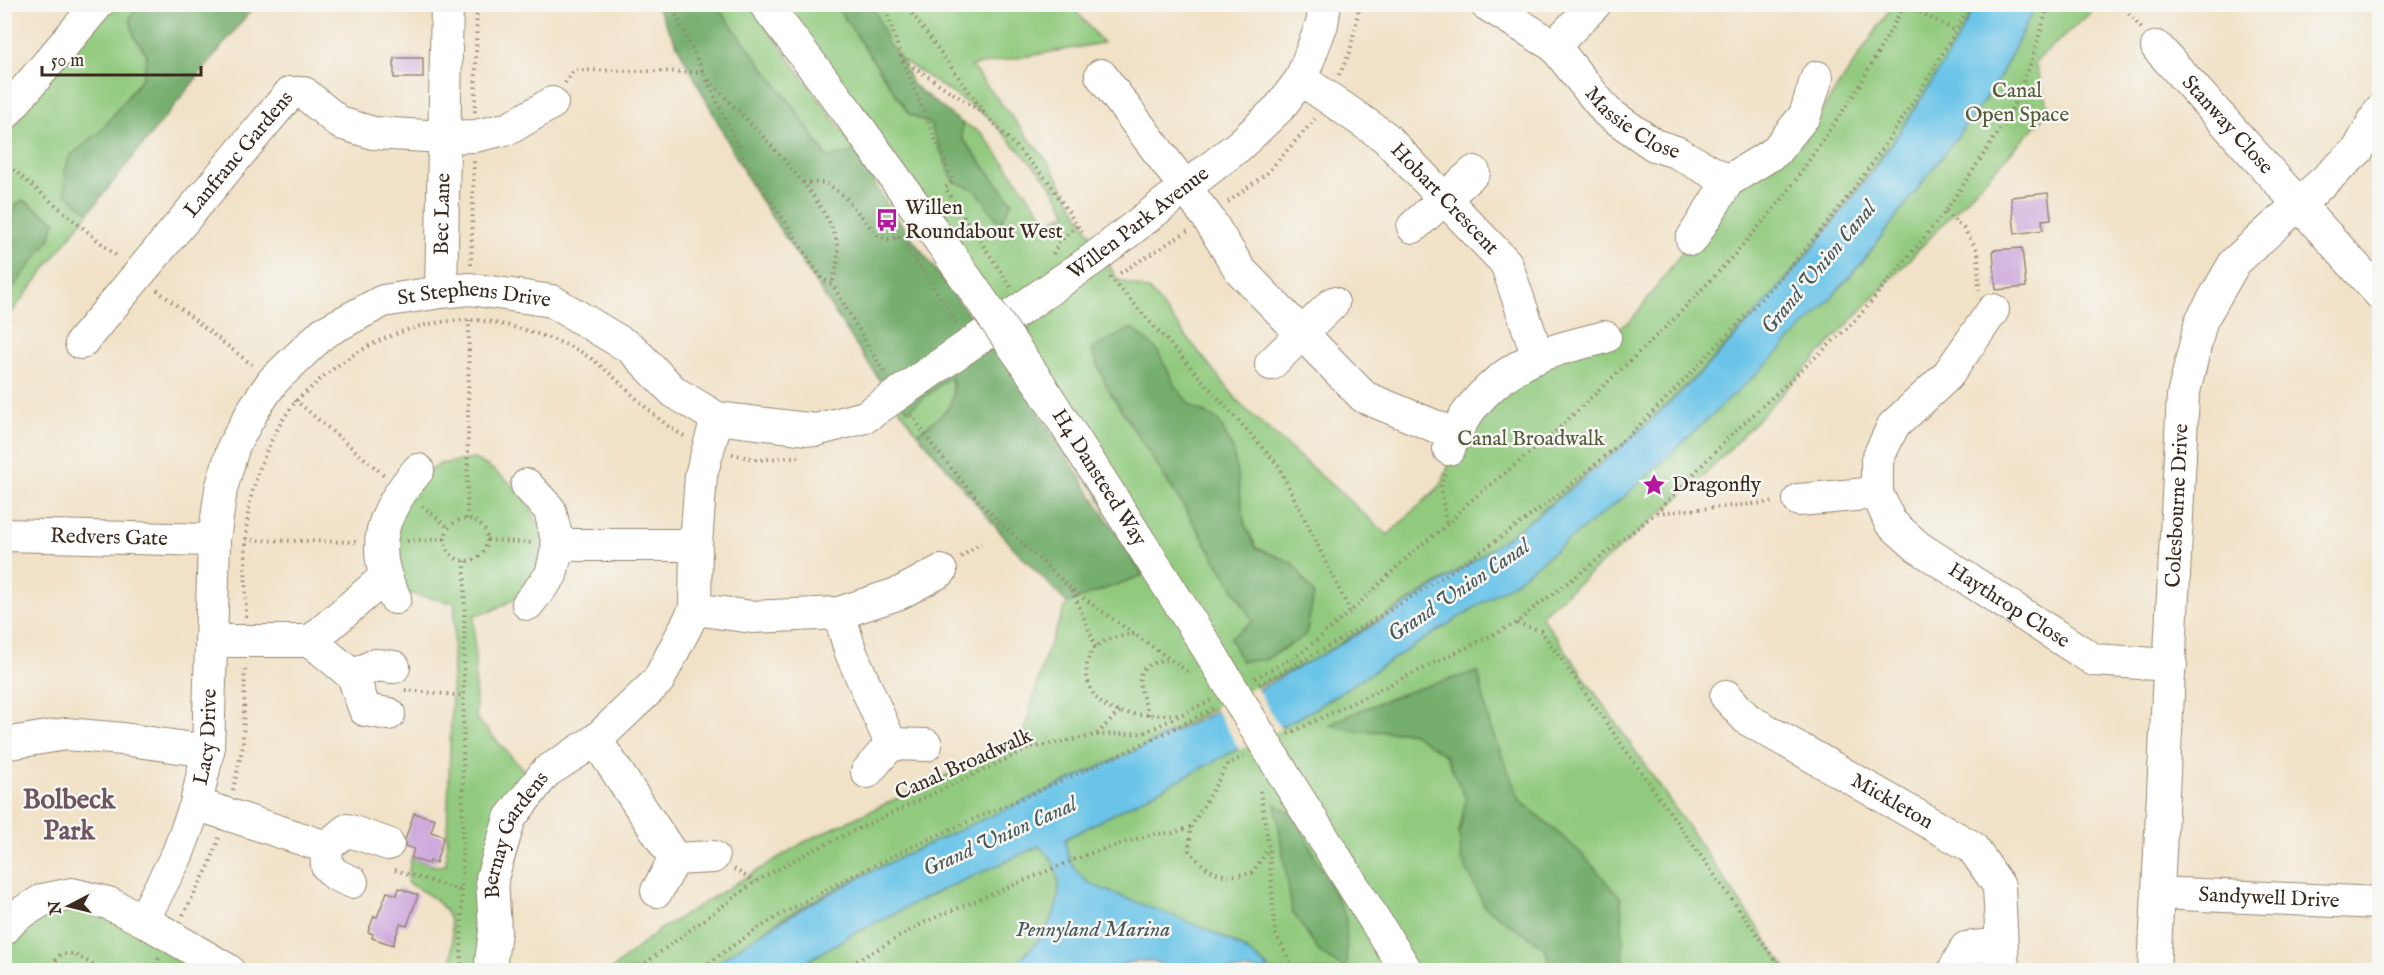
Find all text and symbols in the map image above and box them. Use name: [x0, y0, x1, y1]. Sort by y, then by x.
scale bar: [42, 39, 201, 77]
text: 50 m: [51, 50, 84, 73]
street label: Stanway Close: [2176, 70, 2279, 181]
park label: Canal Open Space: [1965, 78, 2069, 129]
street label: Massie Close: [1578, 81, 1683, 166]
street label: Lanfranc Gardens: [178, 85, 300, 223]
street label: Hobart Crescent: [1384, 137, 1505, 261]
street label: Willen Park Avenue: [1062, 160, 1215, 286]
street label: Bec Lane: [428, 172, 457, 255]
water label: Grand Union Canal: [1755, 194, 1884, 340]
place label: Willen Roundabout West: [905, 195, 1063, 246]
bus stop icon: Willen Roundabout West: [874, 207, 900, 233]
street label: St Stephens Drive: [396, 276, 553, 314]
street label: H4 Dansteed Way: [1045, 404, 1153, 552]
street label: Colesbourne Drive: [2160, 422, 2195, 588]
park label: Canal Broadwalk: [1457, 426, 1606, 453]
place icon: Dragonfly: [1641, 472, 1667, 498]
place label: Dragonfly: [1672, 472, 1762, 499]
street label: Redvers Gate: [50, 523, 169, 552]
water label: Grand Union Canal: [1383, 532, 1537, 649]
street label: Haythrop Close: [1943, 556, 2075, 655]
street label: Lacy Drive: [187, 688, 223, 788]
street label: Canal Broadwalk: [891, 722, 1038, 807]
street label: Bernay Gardens: [478, 766, 555, 900]
street label: Mickleton: [1846, 767, 1938, 836]
district label: Bolbeck Park: [23, 784, 117, 849]
water label: Grand Union Canal: [919, 790, 1083, 883]
north arrow: [39, 876, 99, 936]
street label: Sandywell Drive: [2198, 881, 2340, 915]
text: N: [45, 899, 67, 917]
water label: Pennyland Marina: [1016, 916, 1170, 944]

